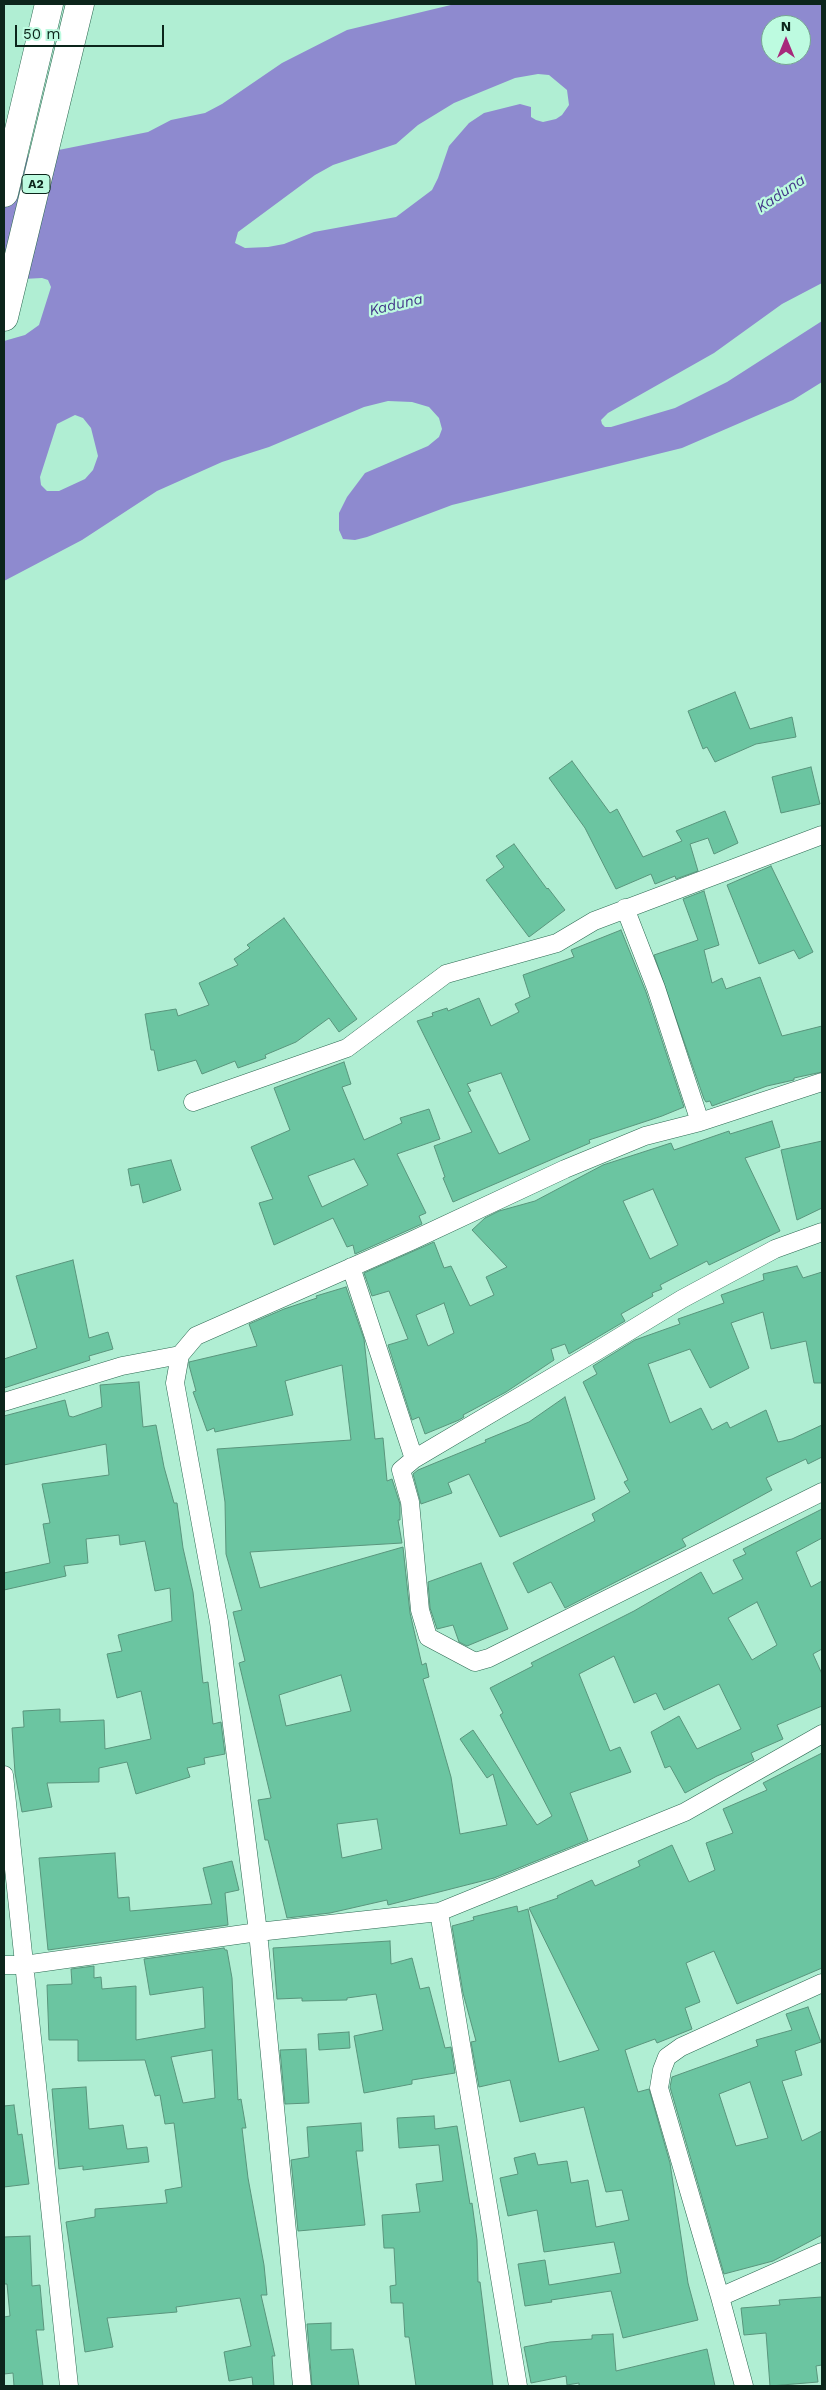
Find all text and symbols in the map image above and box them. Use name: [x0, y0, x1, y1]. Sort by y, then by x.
scale bar: [18, 15, 166, 47]
north arrow: [761, 15, 811, 65]
text: N: [781, 18, 791, 34]
text: 50 m: [23, 25, 60, 43]
water label: Kaduna: [753, 171, 809, 217]
road number: A2: [22, 174, 50, 193]
water label: Kaduna: [367, 290, 425, 320]

